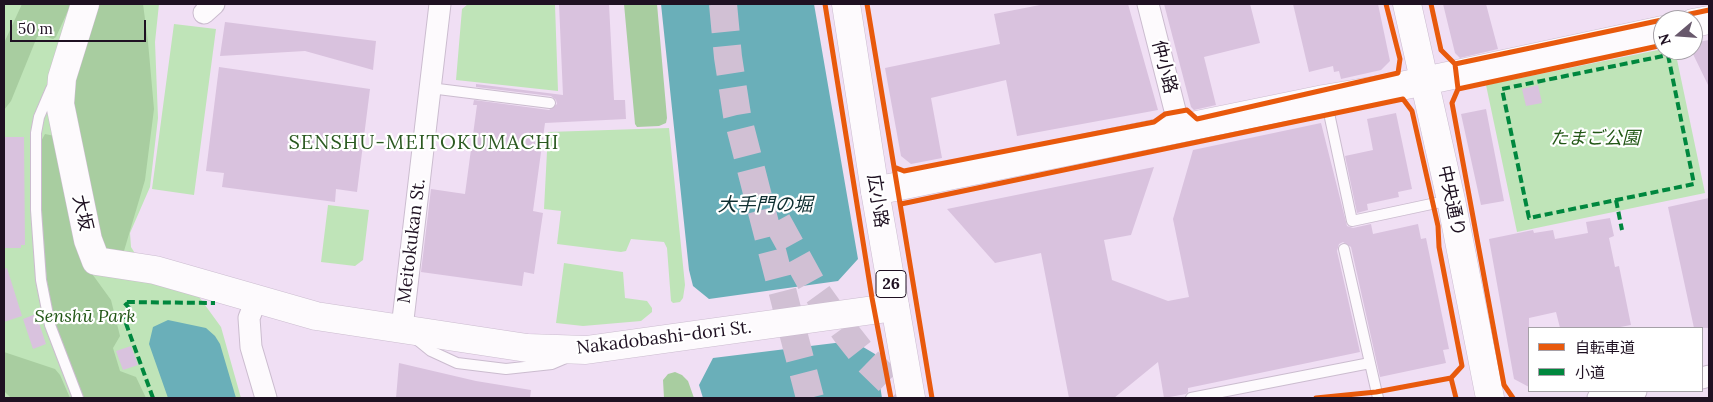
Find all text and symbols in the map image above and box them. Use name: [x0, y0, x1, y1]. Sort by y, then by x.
scale bar: [12, 10, 149, 42]
north arrow: [1653, 10, 1703, 60]
text: 50 m: [18, 19, 53, 38]
text: N: [1654, 31, 1675, 47]
street label: 仲小路: [1147, 38, 1181, 96]
park label: たまご公園: [1550, 128, 1640, 150]
district label: SENSHU-MEITOKUMACHI: [286, 131, 562, 155]
street label: 中央通り: [1433, 164, 1469, 238]
street label: 広小路: [862, 173, 892, 229]
street label: Meitokukan St.: [394, 177, 430, 305]
street label: 大坂: [67, 193, 97, 233]
water label: 大手門の堀: [718, 195, 812, 217]
road number: 26: [876, 270, 906, 298]
park label: Senshū Park: [35, 306, 135, 328]
street label: Nakadobashi-dori St.: [575, 317, 753, 359]
legend: [1528, 327, 1703, 392]
text: 自転車道: [1575, 338, 1635, 357]
text: 小道: [1575, 363, 1605, 382]

